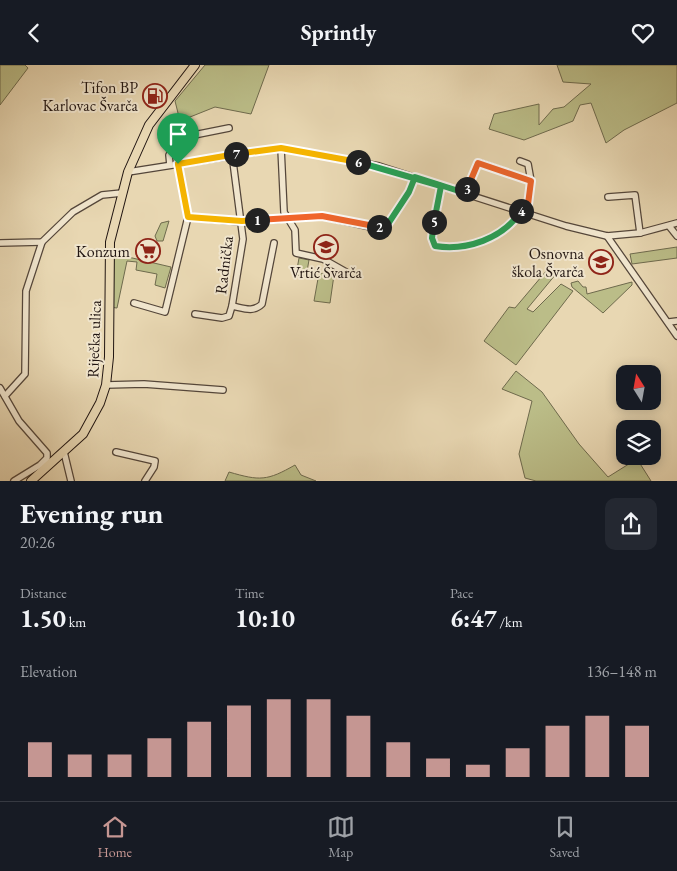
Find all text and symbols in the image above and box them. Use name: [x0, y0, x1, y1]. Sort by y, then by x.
text: Sprintly: [301, 18, 376, 47]
icon: back: [20, 19, 48, 47]
icon: heart: [629, 19, 657, 47]
place label: Tifon BP Karlovac Švarča: [42, 77, 139, 116]
fuel station icon: Tifon BP Karlovac Švarča: [142, 83, 168, 109]
pin: [157, 113, 199, 164]
icon: arrive: [164, 120, 192, 148]
pin: 7: [224, 141, 248, 167]
text: 7: [233, 145, 240, 163]
pin: 6: [346, 149, 370, 175]
text: 6: [355, 153, 362, 171]
pin: 3: [454, 177, 480, 201]
text: 3: [464, 180, 471, 198]
pin: 4: [508, 199, 534, 223]
text: 4: [518, 202, 525, 220]
pin: 1: [244, 207, 270, 233]
pin: 5: [422, 209, 446, 235]
text: 1: [254, 211, 261, 229]
text: 5: [431, 213, 438, 231]
pin: 2: [366, 215, 392, 239]
text: 2: [376, 218, 383, 236]
street label: Radnička: [210, 234, 238, 295]
school or university icon: Vrtić Švarča: [313, 234, 339, 260]
supermarket icon: Konzum: [135, 238, 161, 264]
place label: Konzum: [76, 241, 131, 262]
place label: Osnovna škola Švarča: [512, 243, 585, 282]
school or university icon: Osnovna škola Švarča: [588, 249, 614, 275]
place label: Vrtić Švarča: [290, 262, 363, 283]
street label: Riječka ulica: [82, 299, 106, 378]
north arrow: [616, 365, 661, 410]
map controls: [616, 365, 661, 465]
button: layers: [616, 420, 661, 465]
text: Evening run: [20, 495, 163, 531]
button: share: [605, 498, 657, 550]
text: 20:26: [20, 532, 55, 553]
text: Distance: [20, 584, 67, 602]
text: Time: [235, 584, 264, 602]
text: Pace: [450, 584, 474, 602]
text: 1.50: [20, 602, 66, 634]
text: 10:10: [235, 602, 295, 634]
text: 6:47: [450, 602, 497, 634]
text: km: [66, 613, 86, 631]
text: /km: [497, 613, 523, 631]
text: Elevation: [20, 661, 78, 682]
text: 136–148 m: [586, 661, 657, 682]
tab: Home: [97, 813, 132, 861]
tab: Map: [327, 813, 355, 861]
tab: Saved: [550, 813, 580, 861]

